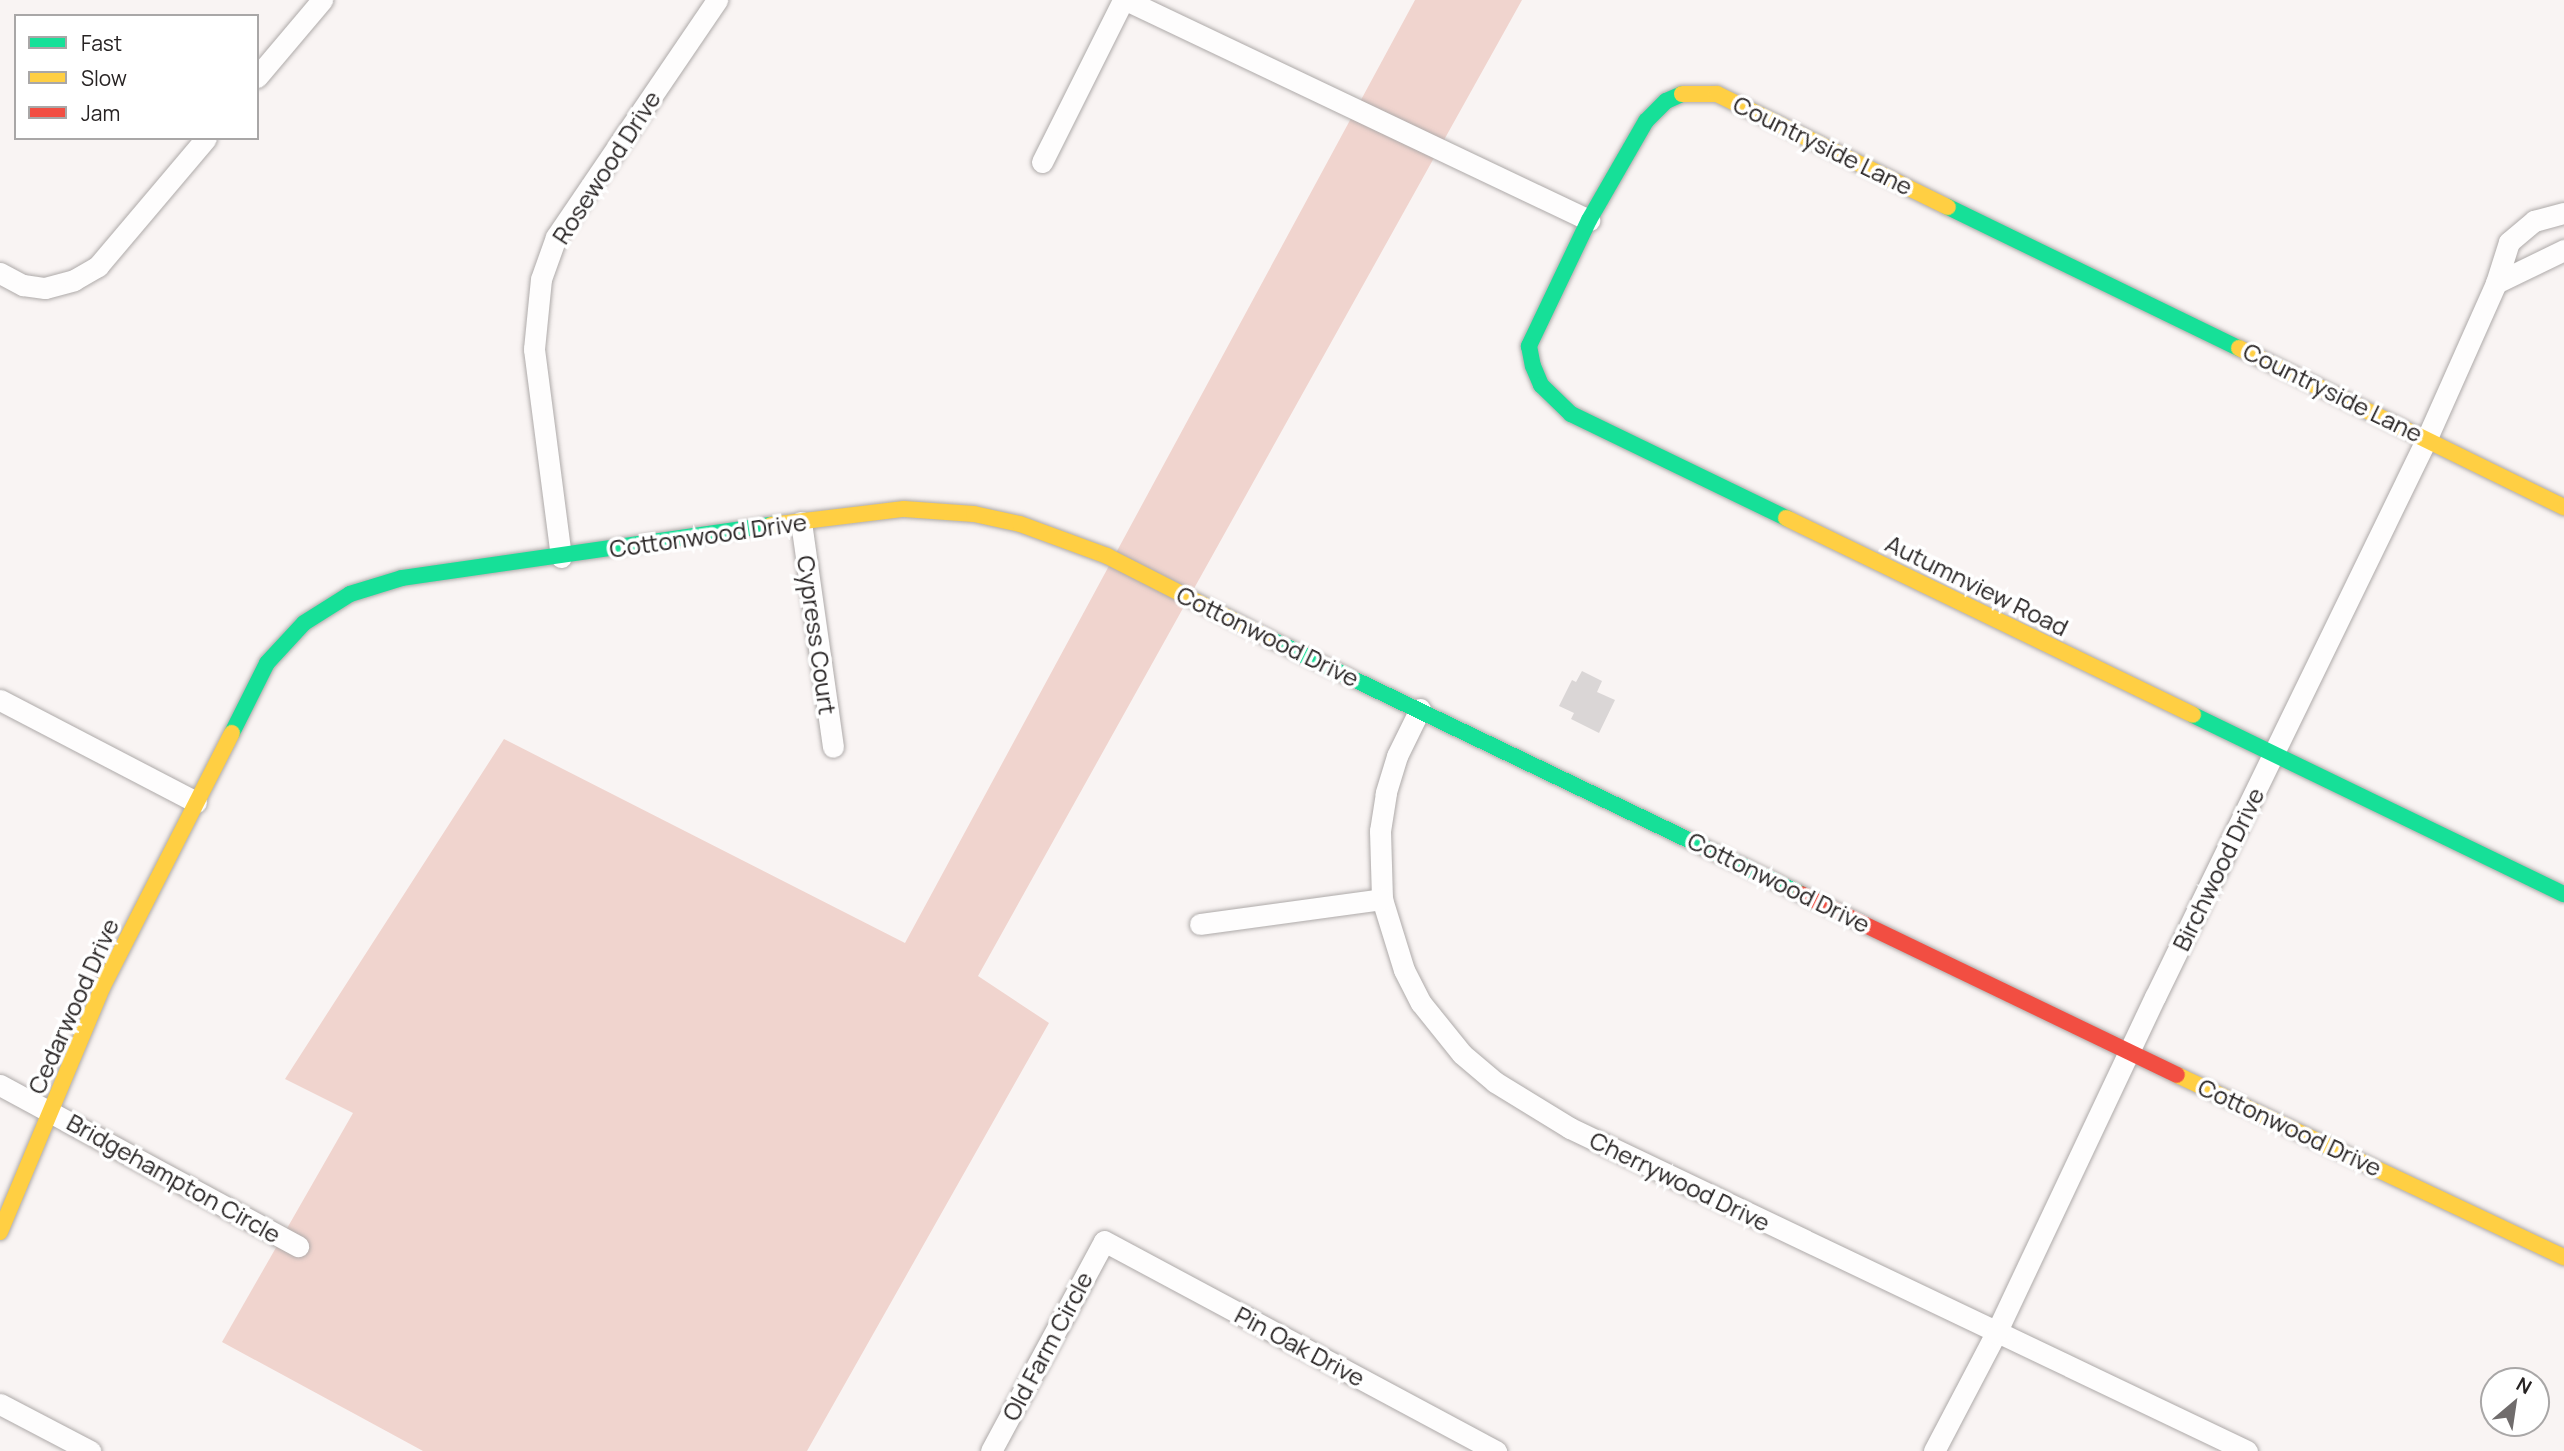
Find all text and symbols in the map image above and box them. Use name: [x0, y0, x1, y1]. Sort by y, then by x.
legend: [14, 14, 259, 140]
text: Fast: [81, 29, 122, 57]
text: Slow: [81, 64, 127, 92]
street label: Rosewood Drive: [546, 85, 666, 249]
street label: Countryside Lane: [1729, 89, 1917, 201]
text: Jam: [81, 99, 120, 127]
street label: Countryside Lane: [2239, 336, 2427, 448]
street label: Cottonwood Drive: [607, 507, 809, 563]
street label: Autumnview Road: [1881, 528, 2073, 642]
street label: Cypress Court: [792, 554, 842, 716]
street label: Cottonwood Drive: [1172, 579, 1364, 693]
street label: Birchwood Drive: [2166, 783, 2270, 955]
street label: Cottonwood Drive: [1683, 825, 1875, 939]
street label: Cedarwood Drive: [21, 914, 125, 1098]
street label: Cottonwood Drive: [2194, 1072, 2386, 1182]
street label: Bridgehampton Circle: [62, 1107, 286, 1249]
street label: Cherrywood Drive: [1585, 1125, 1775, 1237]
street label: Old Farm Circle: [996, 1267, 1098, 1425]
street label: Pin Oak Drive: [1230, 1300, 1370, 1392]
north arrow: [2480, 1367, 2550, 1437]
text: N: [2512, 1371, 2536, 1400]

